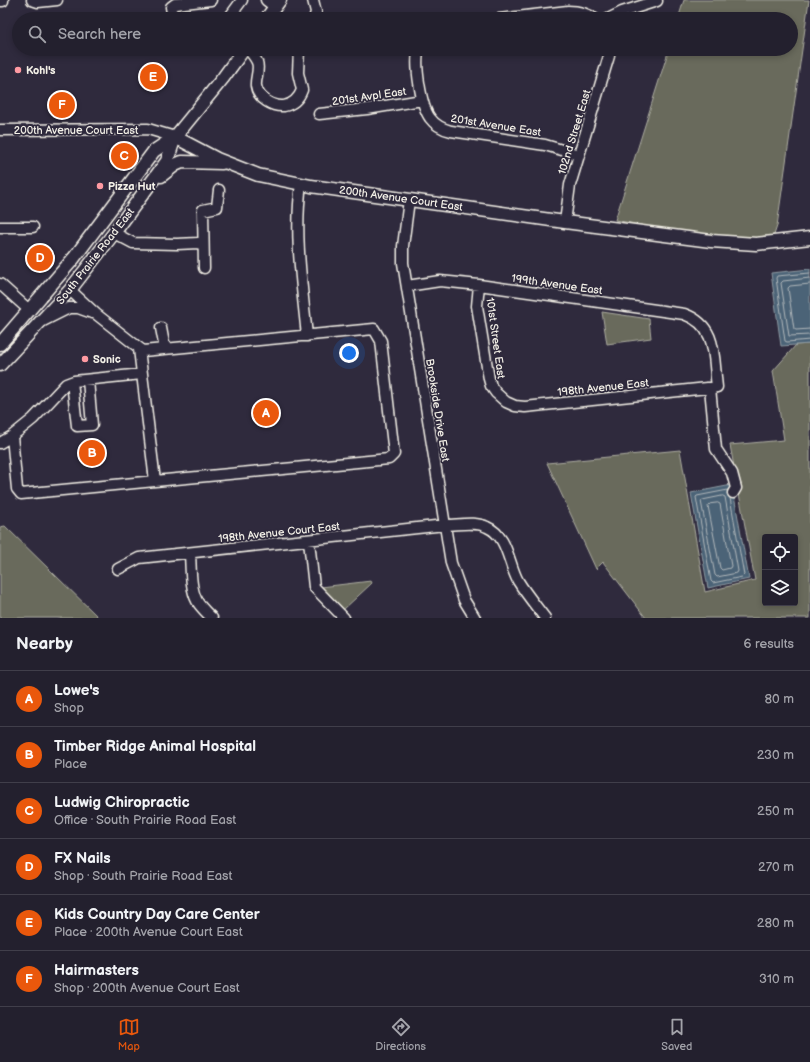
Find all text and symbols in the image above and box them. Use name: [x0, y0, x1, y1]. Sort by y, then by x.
search box: [12, 12, 798, 56]
icon: search: [26, 23, 48, 45]
text: Search here: [58, 25, 141, 44]
pin: E: [140, 62, 166, 92]
place label: Kohl's: [26, 64, 56, 77]
marker: Kohl's: [13, 65, 23, 75]
street label: 201st Avpl East: [331, 85, 408, 108]
street label: 102nd Street East: [555, 88, 594, 176]
pin: F: [49, 90, 75, 120]
street label: 201st Avenue East: [450, 112, 543, 139]
street label: 200th Avenue Court East: [14, 124, 139, 137]
pin: C: [111, 141, 137, 171]
place label: Pizza Hut: [108, 180, 156, 193]
marker: Pizza Hut: [95, 181, 105, 191]
street label: 200th Avenue Court East: [338, 183, 464, 214]
street label: South Prairie Road East: [54, 205, 137, 307]
pin: D: [27, 243, 53, 273]
street label: 199th Avenue East: [511, 272, 604, 297]
street label: 101st Street East: [483, 297, 508, 380]
your location: [339, 343, 359, 363]
place label: Sonic: [93, 353, 121, 366]
marker: Sonic: [80, 354, 90, 364]
street label: Brookside Drive East: [423, 358, 452, 463]
street label: 198th Avenue East: [557, 376, 650, 399]
pin: A: [253, 398, 279, 428]
pin: B: [79, 438, 105, 468]
street label: 198th Avenue Court East: [218, 520, 341, 545]
map controls: [762, 534, 798, 606]
button: locate: [762, 534, 798, 570]
button: layers: [762, 570, 798, 606]
text: Nearby: [16, 634, 73, 654]
text: 6 results: [744, 636, 794, 652]
text: Lowe's: [54, 681, 99, 700]
text: A: [25, 691, 33, 707]
text: 80 m: [765, 691, 794, 707]
text: Shop: [54, 700, 84, 716]
text: Timber Ridge Animal Hospital: [54, 737, 256, 756]
text: B: [24, 747, 34, 763]
text: 230 m: [757, 747, 794, 763]
text: Place: [54, 756, 87, 772]
text: Ludwig Chiropractic: [54, 793, 190, 812]
text: C: [24, 803, 34, 819]
text: 250 m: [757, 803, 794, 819]
text: Office · South Prairie Road East: [54, 812, 236, 828]
text: FX Nails: [54, 849, 111, 868]
text: D: [24, 859, 34, 875]
text: 270 m: [758, 859, 794, 875]
text: Shop · South Prairie Road East: [54, 868, 233, 884]
text: Kids Country Day Care Center: [54, 905, 260, 924]
text: E: [25, 915, 33, 931]
text: 280 m: [757, 915, 794, 931]
text: Place · 200th Avenue Court East: [54, 924, 243, 940]
text: Hairmasters: [54, 961, 139, 980]
text: F: [25, 971, 33, 987]
text: 310 m: [759, 971, 794, 987]
text: Shop · 200th Avenue Court East: [54, 980, 240, 996]
tab: Map: [118, 1016, 140, 1053]
tab: Directions: [375, 1016, 426, 1053]
tab: Saved: [661, 1016, 692, 1053]

